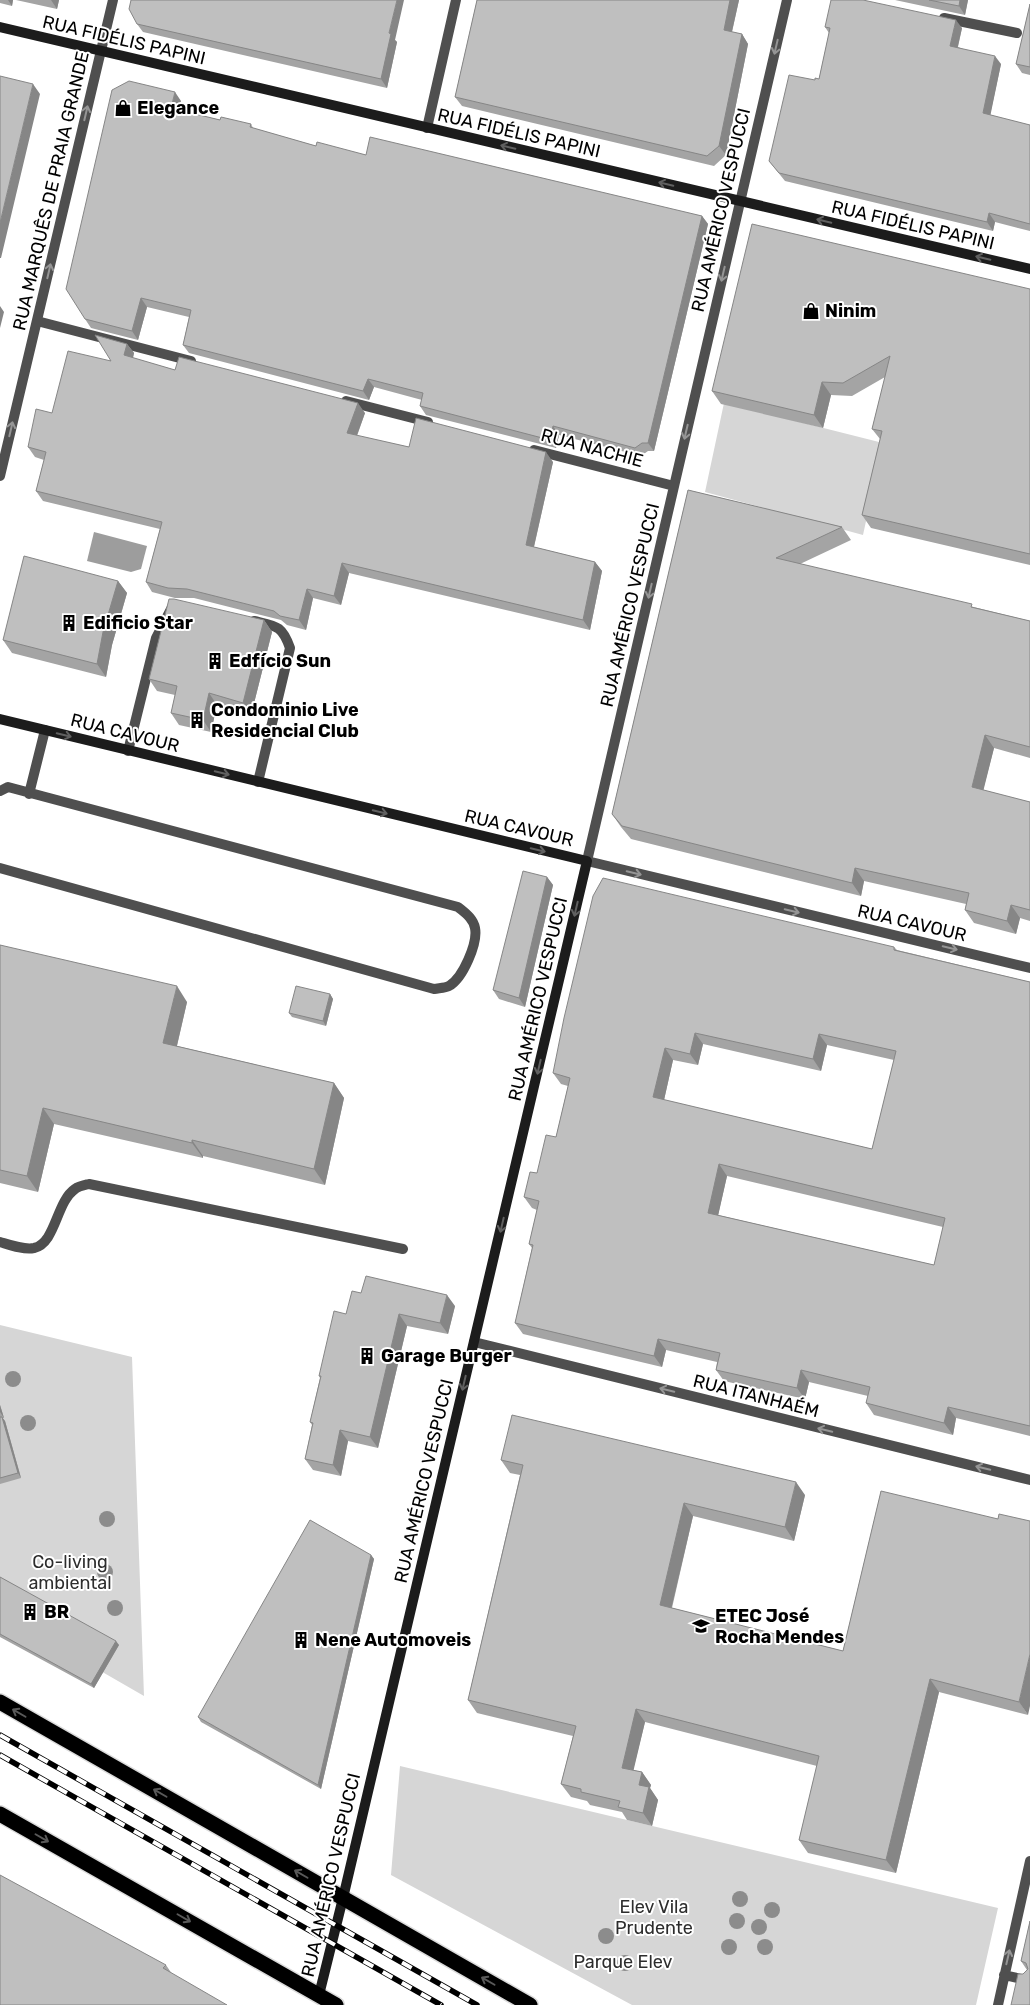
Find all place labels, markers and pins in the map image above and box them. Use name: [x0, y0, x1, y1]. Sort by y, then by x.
place label: Elegance: [137, 97, 220, 119]
shop icon: Elegance: [113, 98, 133, 118]
place label: Ninim: [825, 300, 876, 322]
shop icon: Ninim: [801, 301, 821, 321]
place label: Edificio Star: [83, 612, 193, 634]
building icon: Edificio Star: [59, 613, 79, 633]
place label: Edfício Sun: [229, 650, 331, 672]
building icon: Edfício Sun: [205, 651, 225, 671]
place label: Condominio Live Residencial Club: [211, 699, 359, 742]
building icon: Condominio Live Residencial Club: [187, 710, 207, 730]
place label: Garage Burger: [381, 1345, 512, 1367]
building icon: Garage Burger: [357, 1346, 377, 1366]
place label: BR: [44, 1601, 69, 1623]
building icon: BR: [20, 1602, 40, 1622]
place label: ETEC José Rocha Mendes: [715, 1605, 844, 1648]
school or university icon: ETEC José Rocha Mendes: [691, 1616, 711, 1636]
place label: Nene Automoveis: [315, 1629, 471, 1651]
building icon: Nene Automoveis: [291, 1630, 311, 1650]

